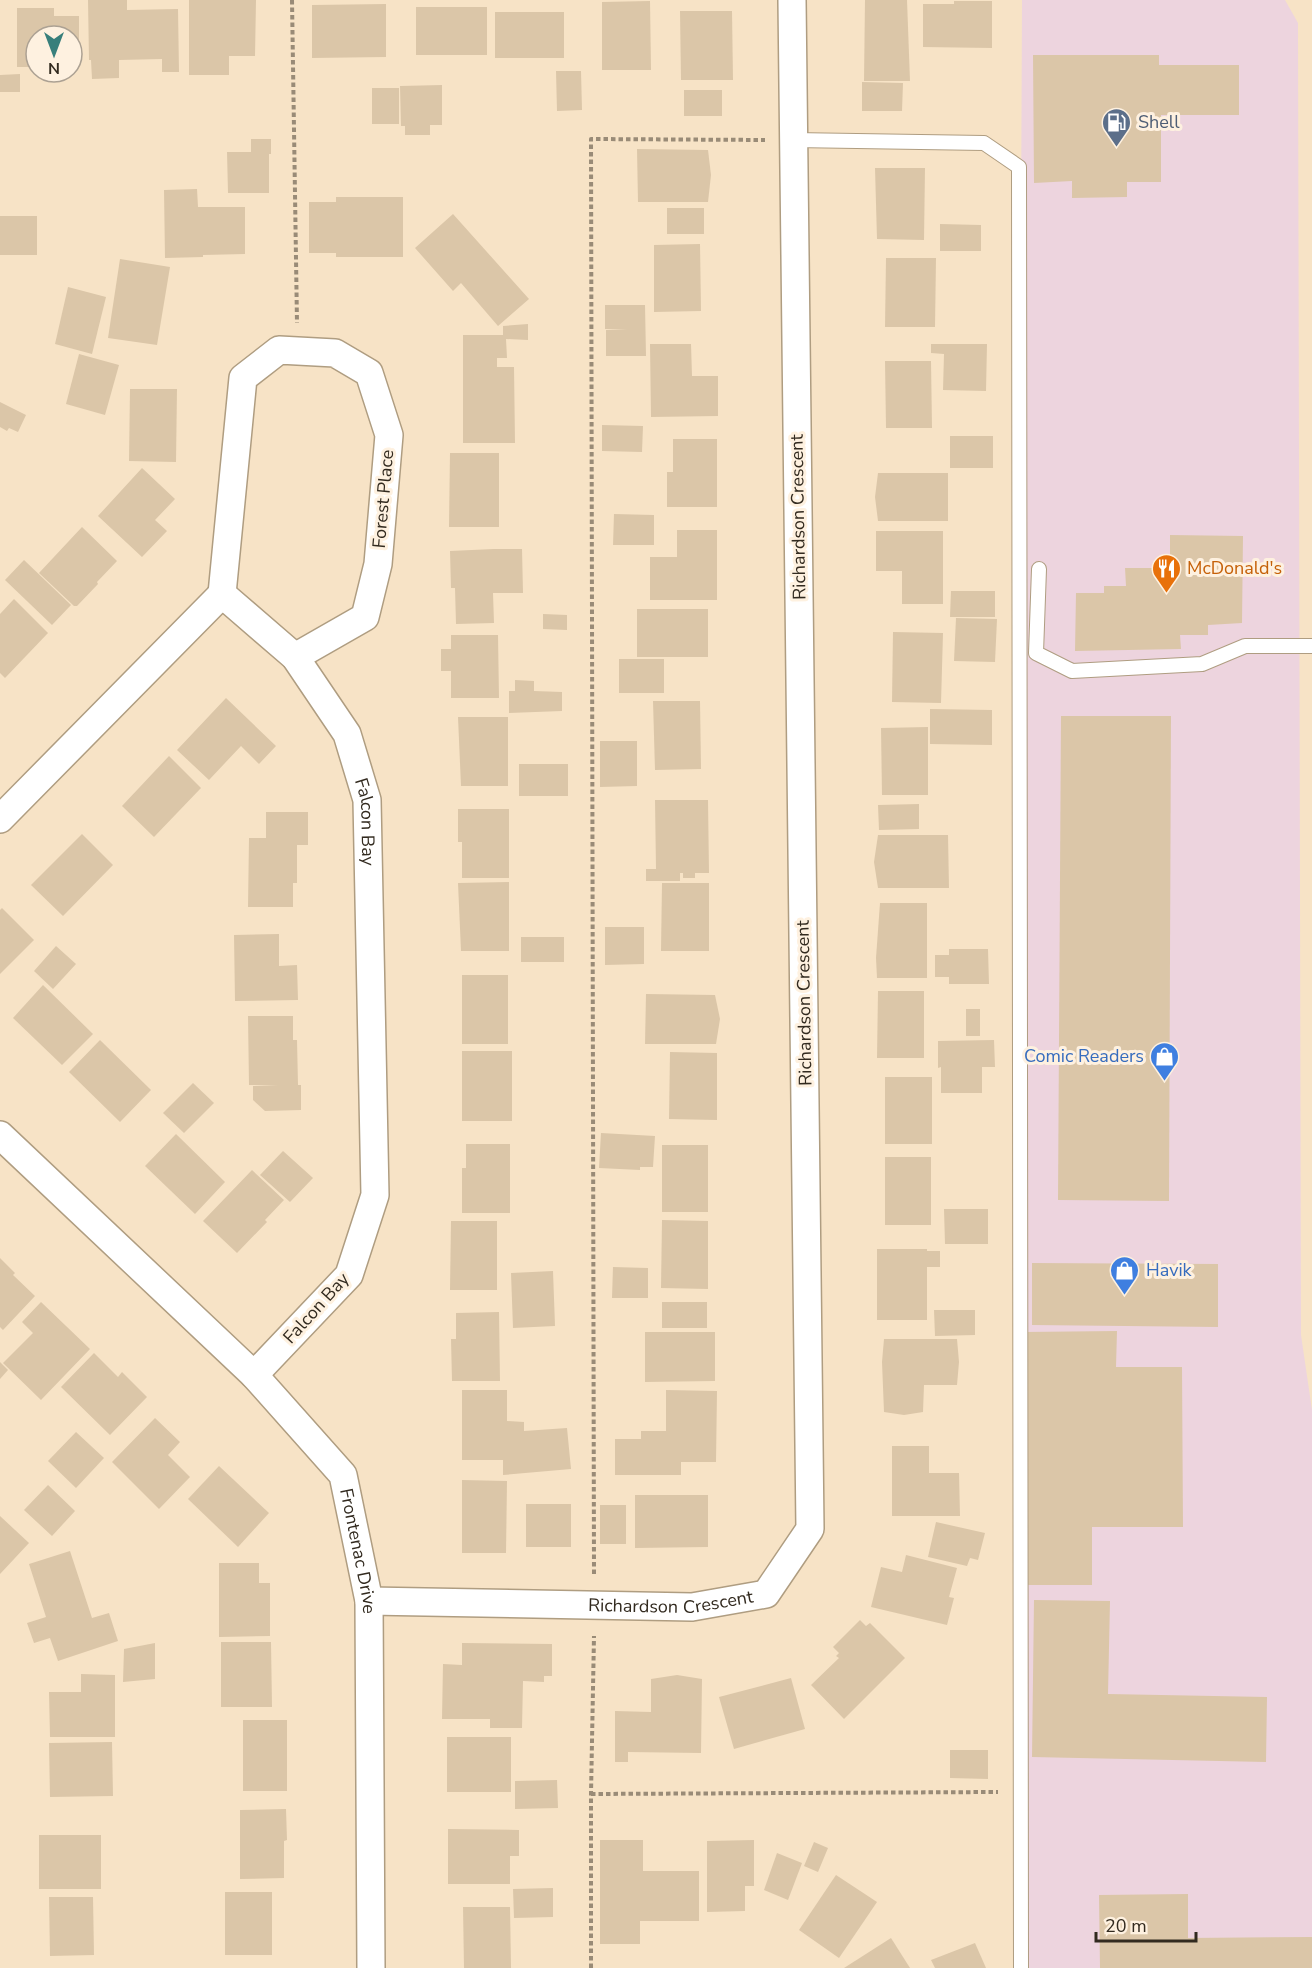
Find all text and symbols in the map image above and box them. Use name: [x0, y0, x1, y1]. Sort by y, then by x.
north arrow: [24, 24, 84, 84]
text: N: [48, 57, 60, 79]
fuel station icon: Shell: [1101, 106, 1133, 148]
place label: Shell: [1138, 110, 1180, 134]
street label: Richardson Crescent: [785, 433, 811, 600]
street label: Forest Place: [367, 449, 399, 549]
restaurant icon: McDonald's: [1150, 552, 1182, 594]
place label: McDonald's: [1187, 556, 1282, 580]
street label: Falcon Bay: [349, 775, 380, 867]
street label: Richardson Crescent: [791, 919, 817, 1086]
shop icon: Comic Readers: [1149, 1040, 1181, 1082]
place label: Comic Readers: [1024, 1044, 1144, 1068]
shop icon: Havik: [1109, 1254, 1141, 1296]
place label: Havik: [1146, 1258, 1193, 1282]
street label: Falcon Bay: [278, 1267, 355, 1349]
street label: Frontenac Drive: [334, 1486, 382, 1614]
street label: Richardson Crescent: [588, 1584, 756, 1619]
scale bar: [1096, 1905, 1196, 1943]
text: 20 m: [1105, 1914, 1147, 1938]

